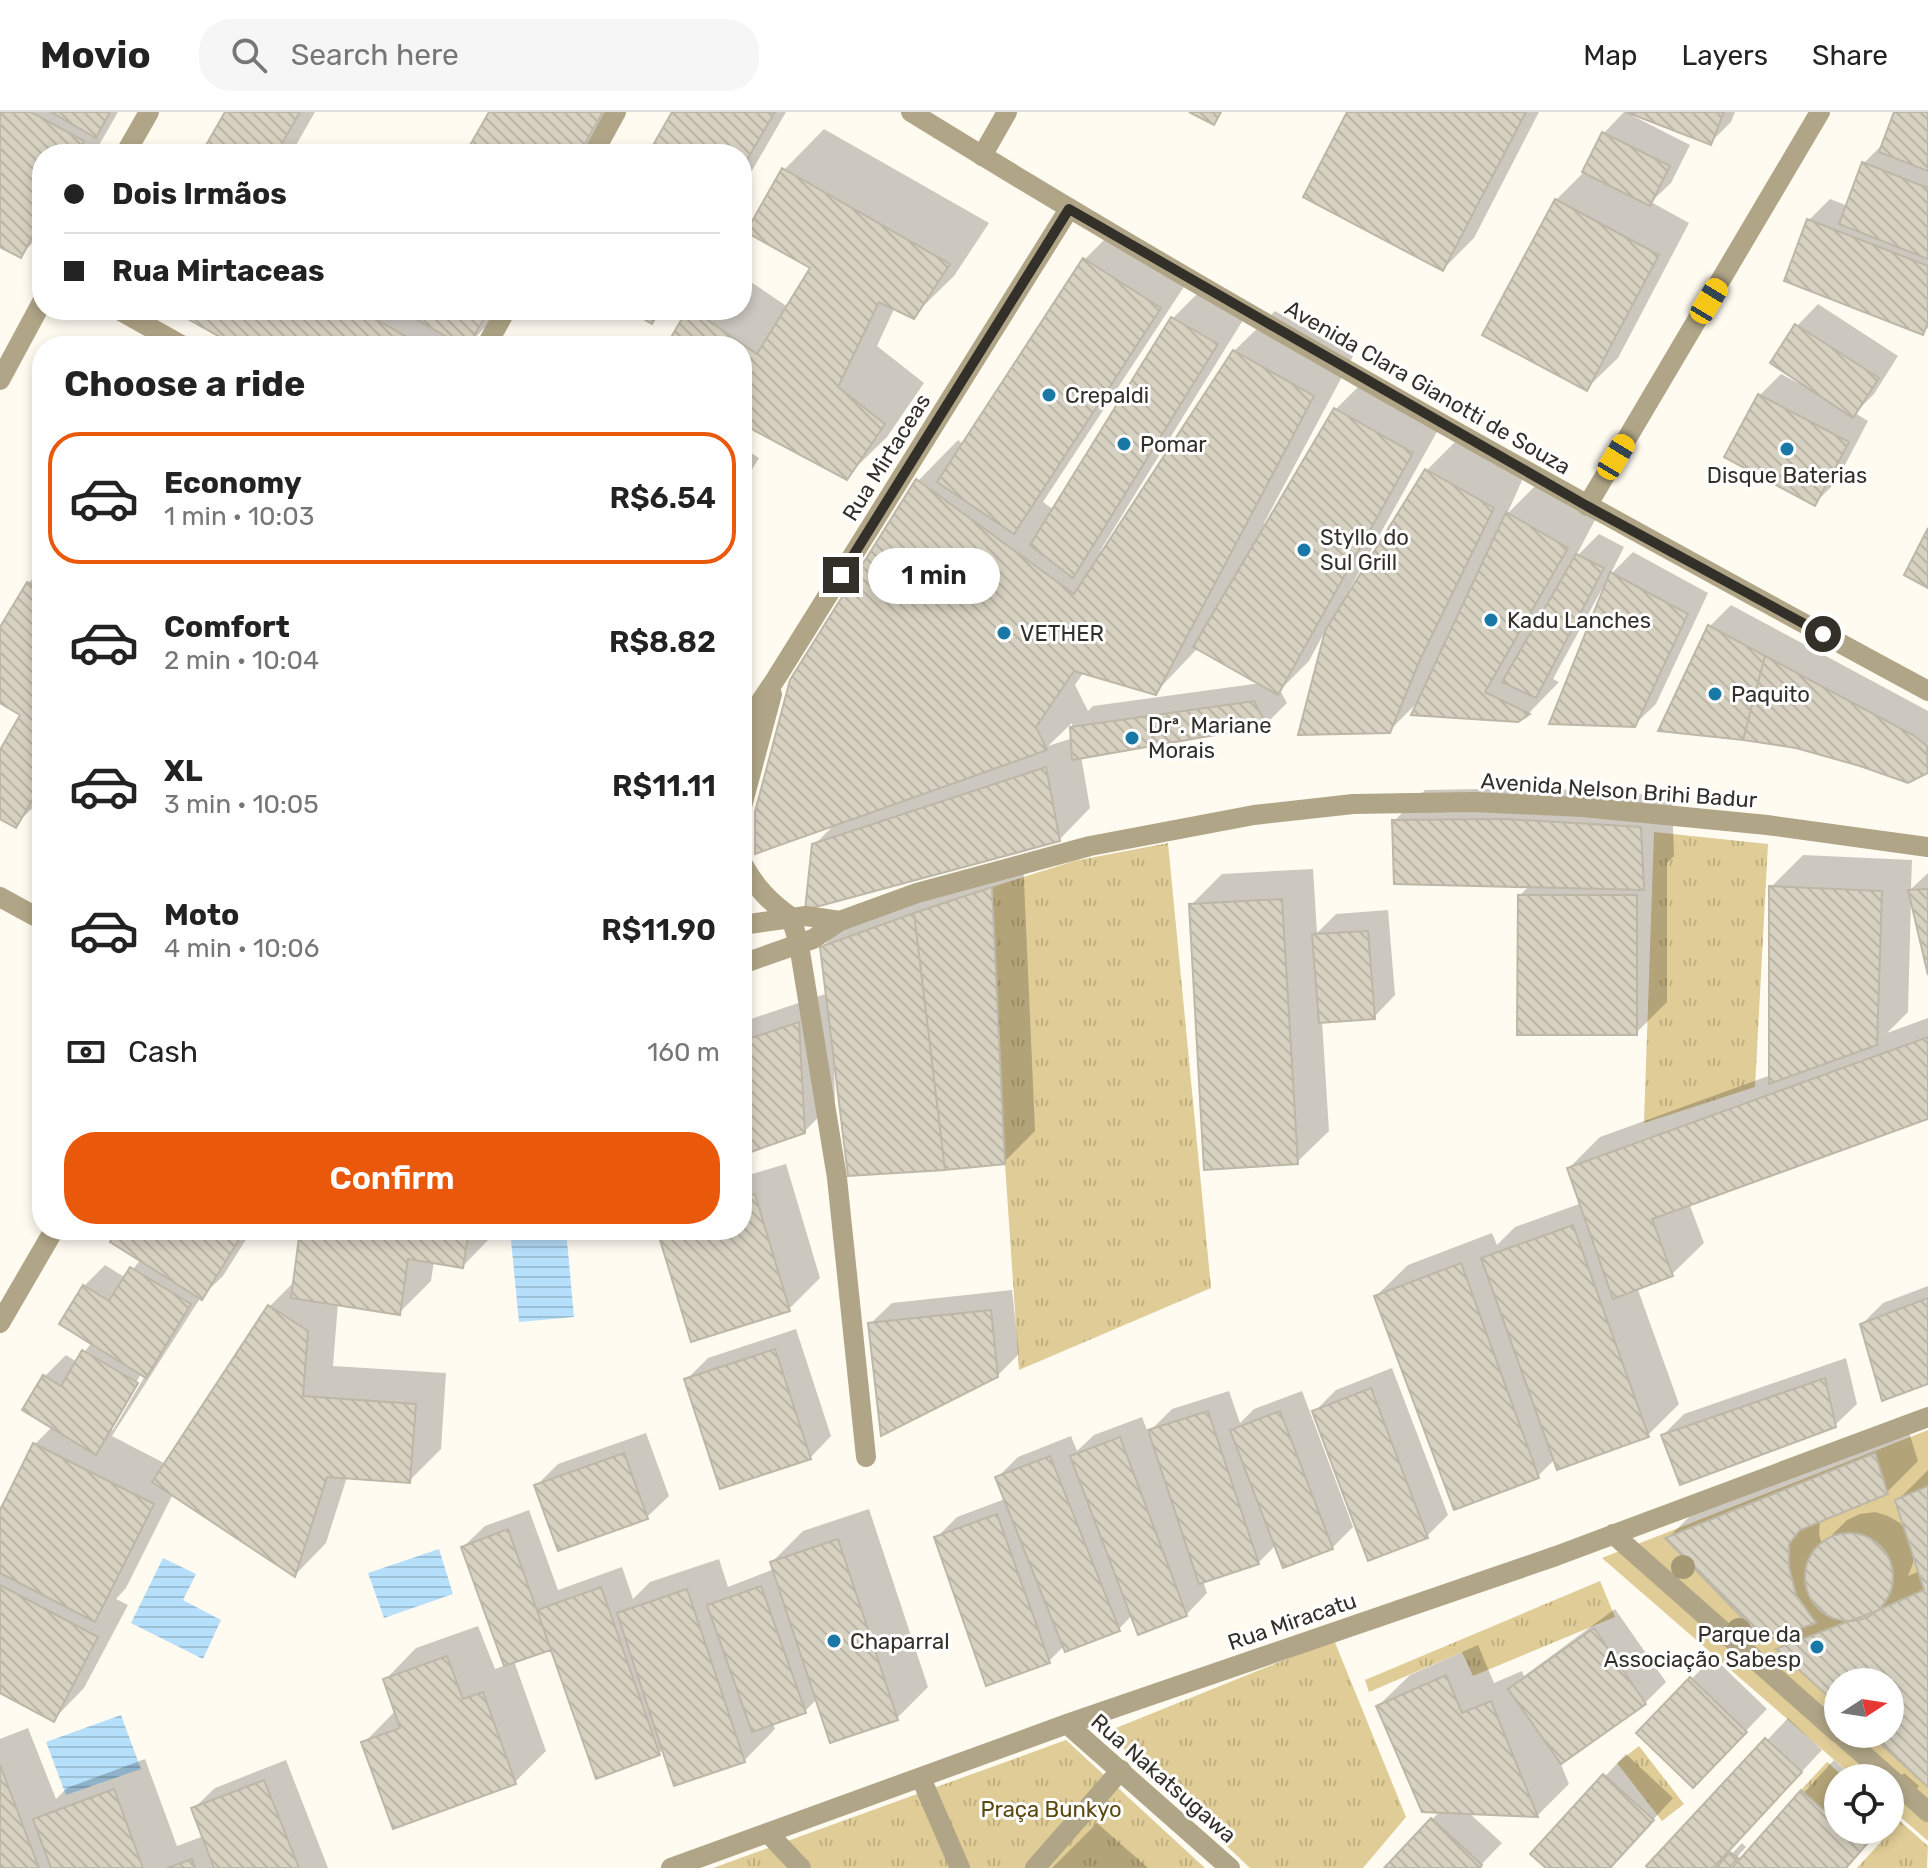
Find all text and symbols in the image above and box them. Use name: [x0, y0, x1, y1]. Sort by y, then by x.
search box: [199, 19, 759, 91]
text: Movio: [40, 32, 151, 78]
icon: search: [227, 33, 271, 77]
text: Search here: [291, 37, 459, 73]
text: Map: [1583, 39, 1638, 72]
text: Layers: [1682, 39, 1768, 72]
text: Share: [1812, 39, 1888, 72]
text: Dois Irmãos: [112, 176, 287, 212]
text: Rua Mirtaceas: [112, 253, 325, 289]
car: [1686, 274, 1732, 328]
street label: Avenida Clara Gianotti de Souza: [1280, 294, 1575, 480]
text: Choose a ride: [64, 362, 305, 405]
place label: Crepaldi: [1065, 382, 1149, 409]
marker: Crepaldi: [1040, 386, 1058, 404]
street label: Rua Mirtaceas: [837, 389, 936, 526]
car: [1593, 430, 1639, 484]
place label: Pomar: [1140, 431, 1207, 458]
marker: Pomar: [1115, 435, 1133, 453]
marker: Disque Baterias: [1778, 440, 1796, 458]
icon: car: [68, 462, 140, 534]
place label: Disque Baterias: [1707, 462, 1867, 489]
text: Economy: [164, 465, 302, 501]
text: R$6.54: [610, 480, 716, 516]
text: 1 min · 10:03: [164, 501, 314, 532]
place label: Styllo do Sul Grill: [1320, 524, 1409, 576]
marker: Styllo do Sul Grill: [1295, 541, 1313, 559]
callout: 1 min: [869, 547, 1001, 603]
route end: [823, 557, 859, 593]
text: 1 min: [901, 560, 967, 591]
icon: car: [68, 606, 140, 678]
place label: Kadu Lanches: [1507, 607, 1651, 634]
text: Comfort: [164, 609, 290, 645]
marker: Kadu Lanches: [1482, 611, 1500, 629]
route start: [1805, 616, 1841, 652]
place label: VETHER: [1020, 620, 1104, 647]
text: R$8.82: [609, 624, 716, 660]
marker: VETHER: [995, 624, 1013, 642]
text: 2 min · 10:04: [164, 645, 319, 676]
place label: Paquito: [1731, 681, 1810, 708]
marker: Paquito: [1706, 685, 1724, 703]
place label: Drª. Mariane Morais: [1148, 712, 1272, 764]
marker: Drª. Mariane Morais: [1123, 729, 1141, 747]
icon: car: [68, 750, 140, 822]
text: XL: [164, 753, 203, 789]
street label: Avenida Nelson Brihi Badur: [1480, 767, 1759, 814]
text: R$11.11: [612, 768, 716, 804]
text: 3 min · 10:05: [164, 789, 319, 820]
icon: car: [68, 894, 140, 966]
text: Moto: [164, 897, 239, 933]
text: R$11.90: [601, 912, 716, 948]
text: 4 min · 10:06: [164, 933, 319, 964]
icon: cash: [64, 1030, 108, 1074]
text: Cash: [128, 1034, 198, 1070]
text: 160 m: [647, 1037, 720, 1068]
button: Confirm: [64, 1132, 720, 1224]
street label: Rua Miracatu: [1224, 1587, 1360, 1656]
place label: Parque da Associação Sabesp: [1604, 1621, 1801, 1673]
place label: Chaparral: [850, 1628, 949, 1655]
marker: Chaparral: [825, 1632, 843, 1650]
marker: Parque da Associação Sabesp: [1808, 1638, 1826, 1656]
north arrow: [1824, 1668, 1904, 1748]
map controls: [1824, 1668, 1904, 1844]
street label: Rua Nakatsugawa: [1086, 1708, 1242, 1849]
button: locate: [1824, 1764, 1904, 1844]
park label: Praça Bunkyo: [980, 1796, 1122, 1823]

